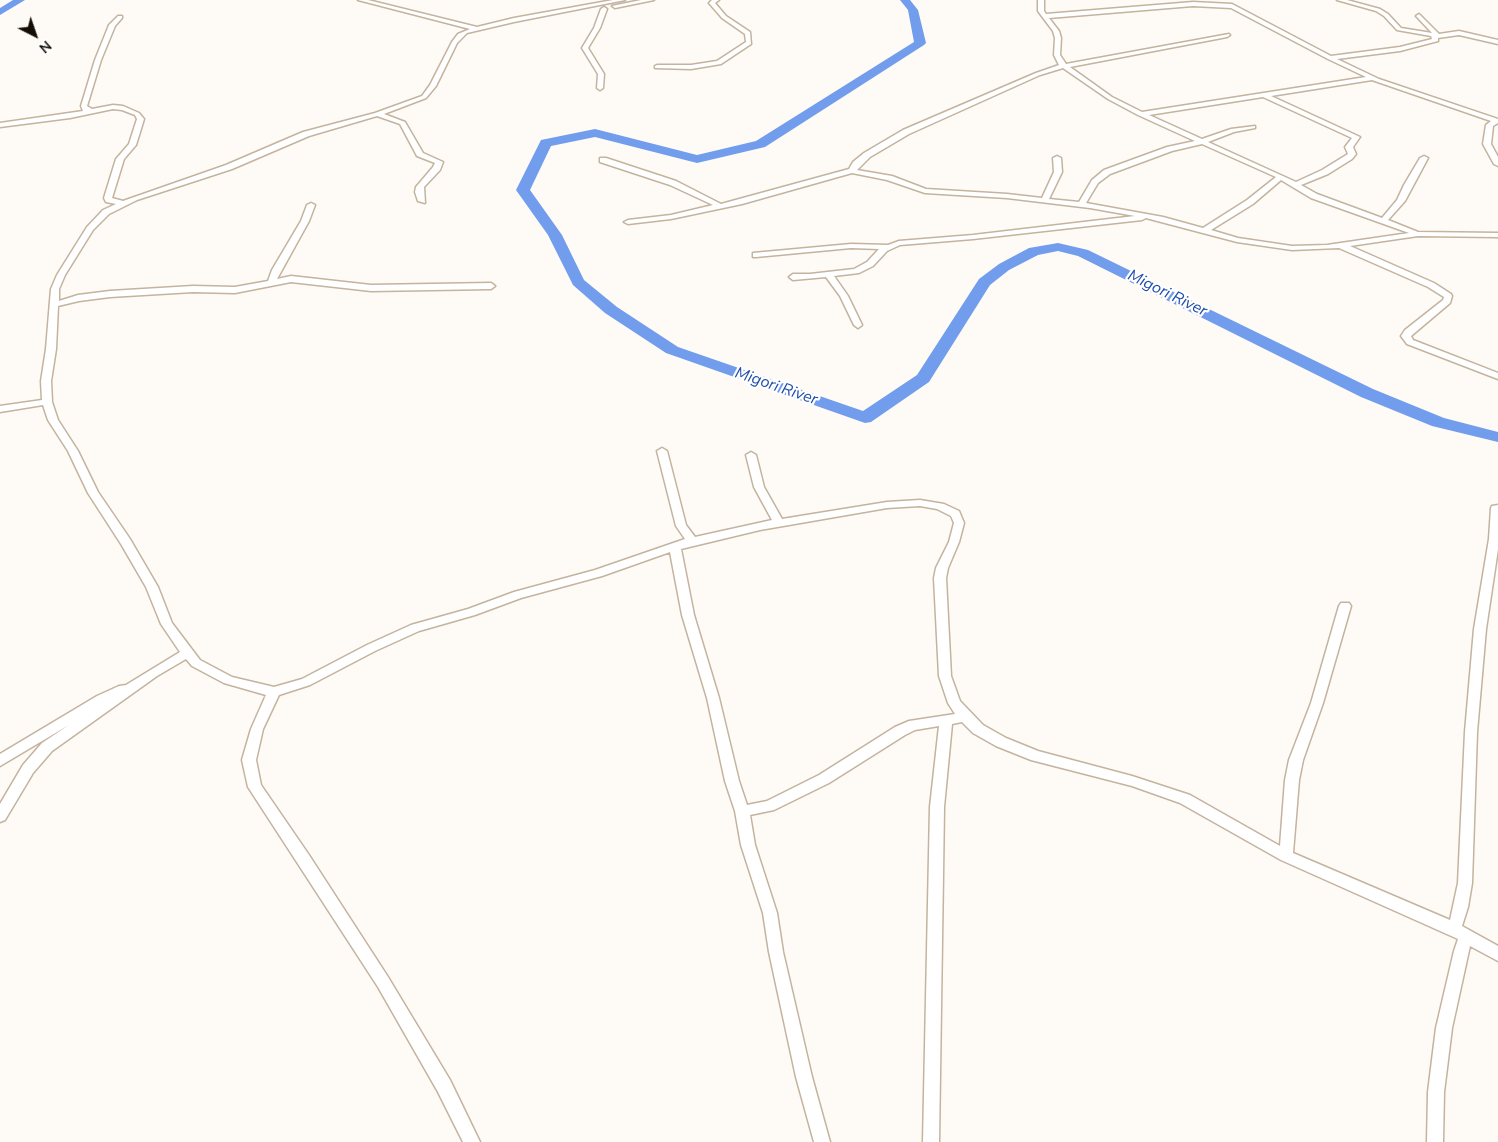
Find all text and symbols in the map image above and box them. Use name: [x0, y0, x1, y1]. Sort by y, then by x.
north arrow: [10, 10, 60, 60]
text: N: [35, 36, 55, 57]
water label: Migori River: [1124, 267, 1210, 321]
water label: Migori River: [732, 364, 820, 410]

